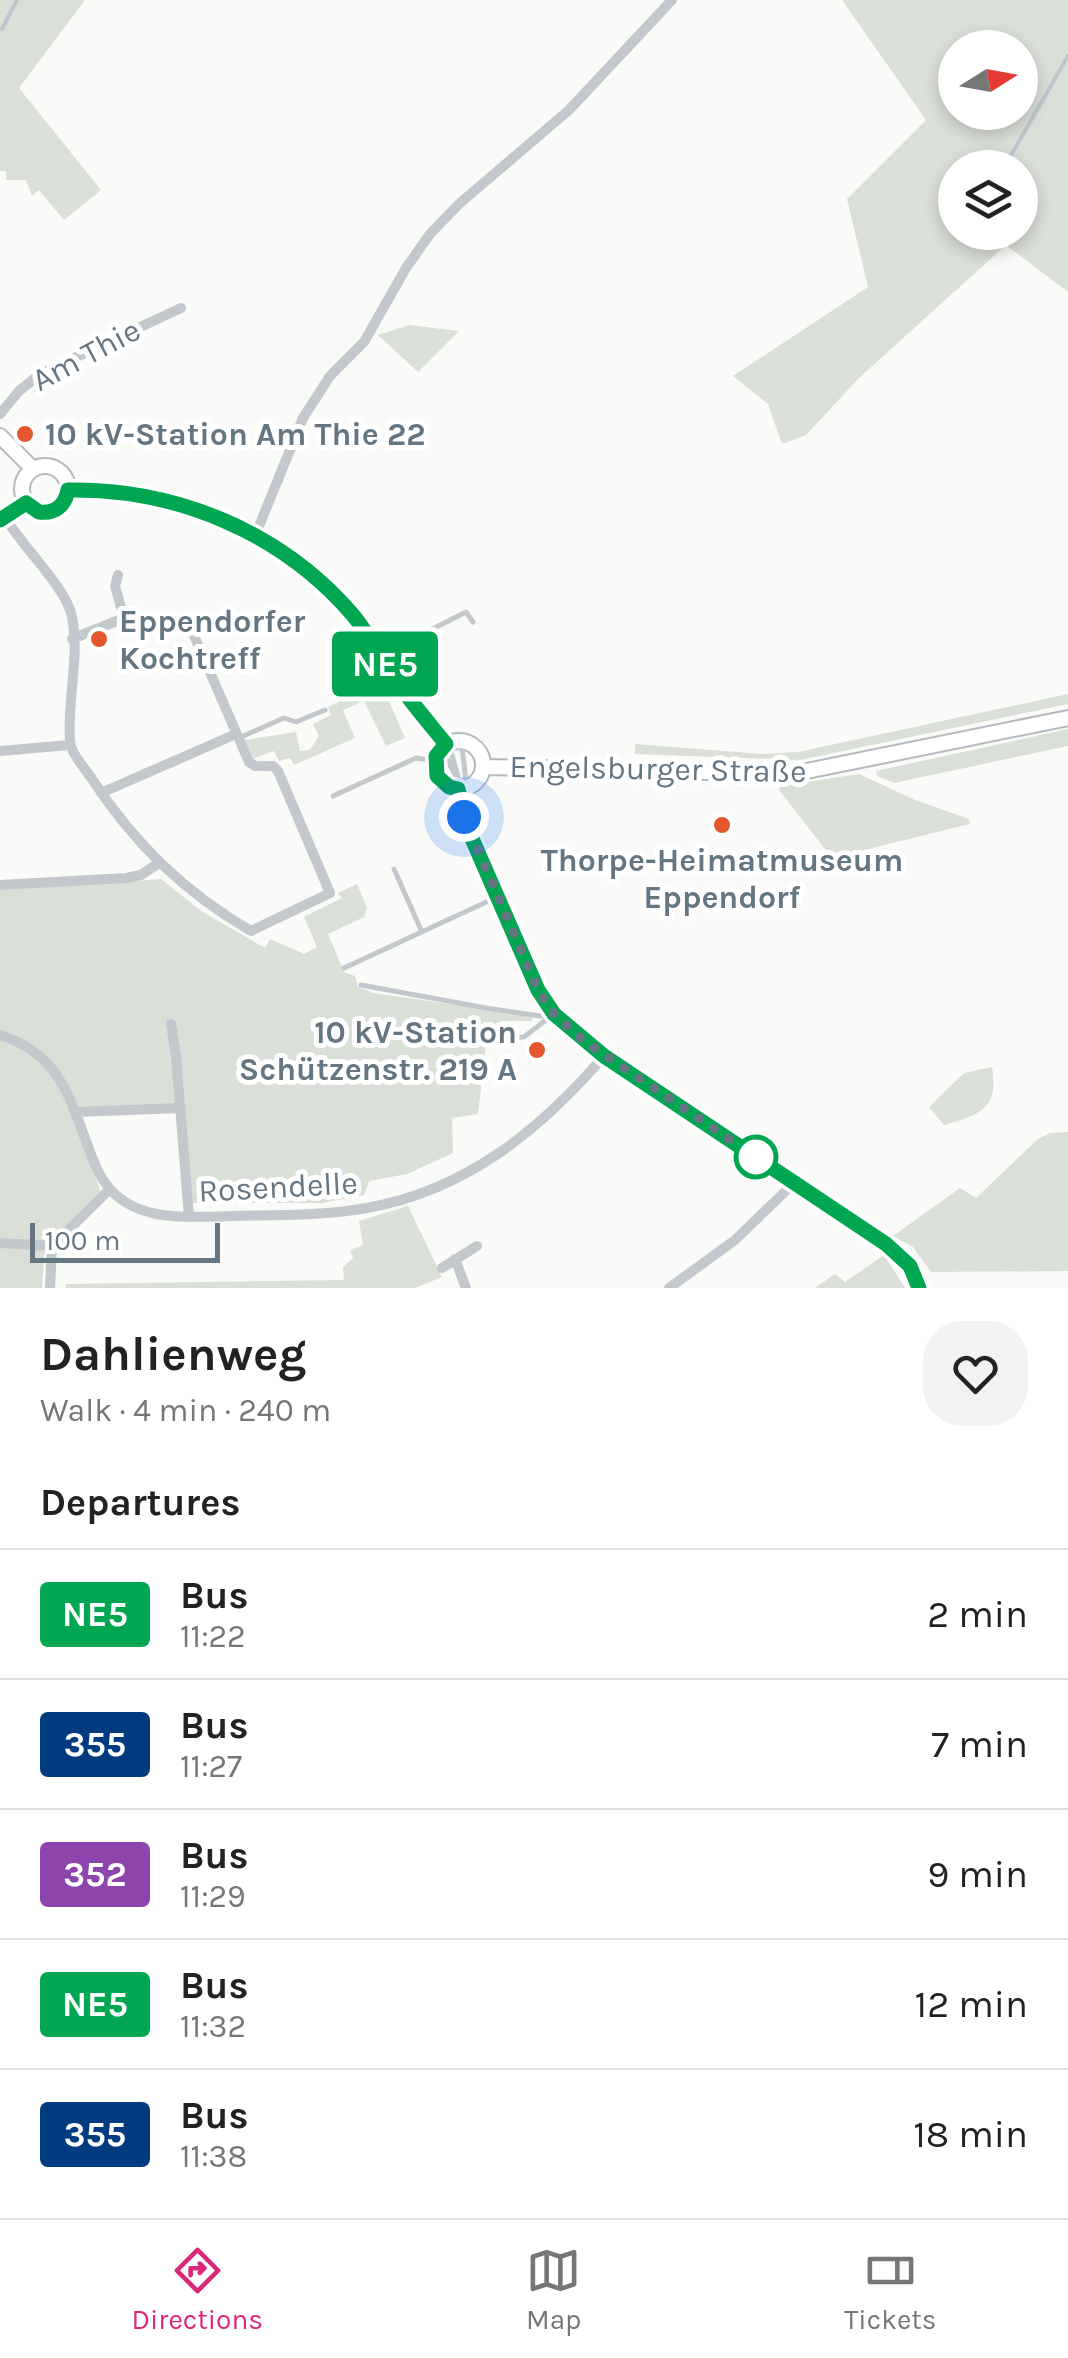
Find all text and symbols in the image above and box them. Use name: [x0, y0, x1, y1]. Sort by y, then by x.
north arrow: [938, 30, 1038, 130]
map controls: [938, 30, 1038, 250]
button: layers: [938, 150, 1038, 250]
street label: Am Thie: [26, 311, 146, 399]
place label: 10 kV-Station Am Thie 22: [45, 416, 426, 453]
marker: 10 kV-Station Am Thie 22: [14, 423, 36, 445]
place label: Eppendorfer Kochtreff: [119, 603, 306, 677]
marker: Eppendorfer Kochtreff: [88, 628, 110, 650]
line badge: NE5: [328, 632, 442, 696]
text: NE5: [352, 644, 418, 685]
street label: Engelsburger Straße: [509, 748, 807, 790]
your location: [439, 792, 489, 842]
marker: Thorpe-Heimatmuseum Eppendorf: [711, 814, 733, 836]
place label: Thorpe-Heimatmuseum Eppendorf: [541, 842, 903, 916]
place label: 10 kV-Station Schützenstr. 219 A: [239, 1014, 517, 1088]
marker: 10 kV-Station Schützenstr. 219 A: [526, 1039, 548, 1061]
unlabelled marker: [735, 1136, 777, 1178]
street label: Rosendelle: [197, 1164, 359, 1210]
scale bar: [30, 1218, 220, 1262]
text: 100 m: [45, 1224, 120, 1257]
button: heart: [923, 1321, 1028, 1426]
text: Dahlienweg: [40, 1326, 306, 1382]
text: Walk · 4 min · 240 m: [40, 1392, 331, 1429]
text: Departures: [40, 1480, 240, 1525]
text: Bus: [180, 1573, 249, 1618]
text: 2 min: [927, 1592, 1028, 1637]
text: NE5: [62, 1594, 128, 1635]
text: 11:22: [180, 1618, 246, 1655]
text: Bus: [180, 1703, 249, 1748]
text: 7 min: [931, 1722, 1028, 1767]
text: 355: [64, 1724, 126, 1765]
text: 11:27: [180, 1748, 242, 1785]
text: Bus: [180, 1833, 249, 1878]
text: 9 min: [927, 1852, 1028, 1897]
text: 352: [63, 1854, 127, 1895]
text: 11:29: [180, 1878, 246, 1915]
text: Bus: [180, 1963, 249, 2008]
text: 12 min: [915, 1982, 1028, 2027]
text: NE5: [62, 1984, 128, 2025]
text: 11:32: [180, 2008, 246, 2045]
text: Bus: [180, 2093, 249, 2138]
text: 18 min: [913, 2112, 1028, 2157]
text: 355: [64, 2114, 126, 2155]
text: 11:38: [180, 2138, 247, 2175]
tab: Directions: [131, 2243, 263, 2336]
tab: Map: [526, 2243, 581, 2336]
tab: Tickets: [844, 2243, 937, 2336]

